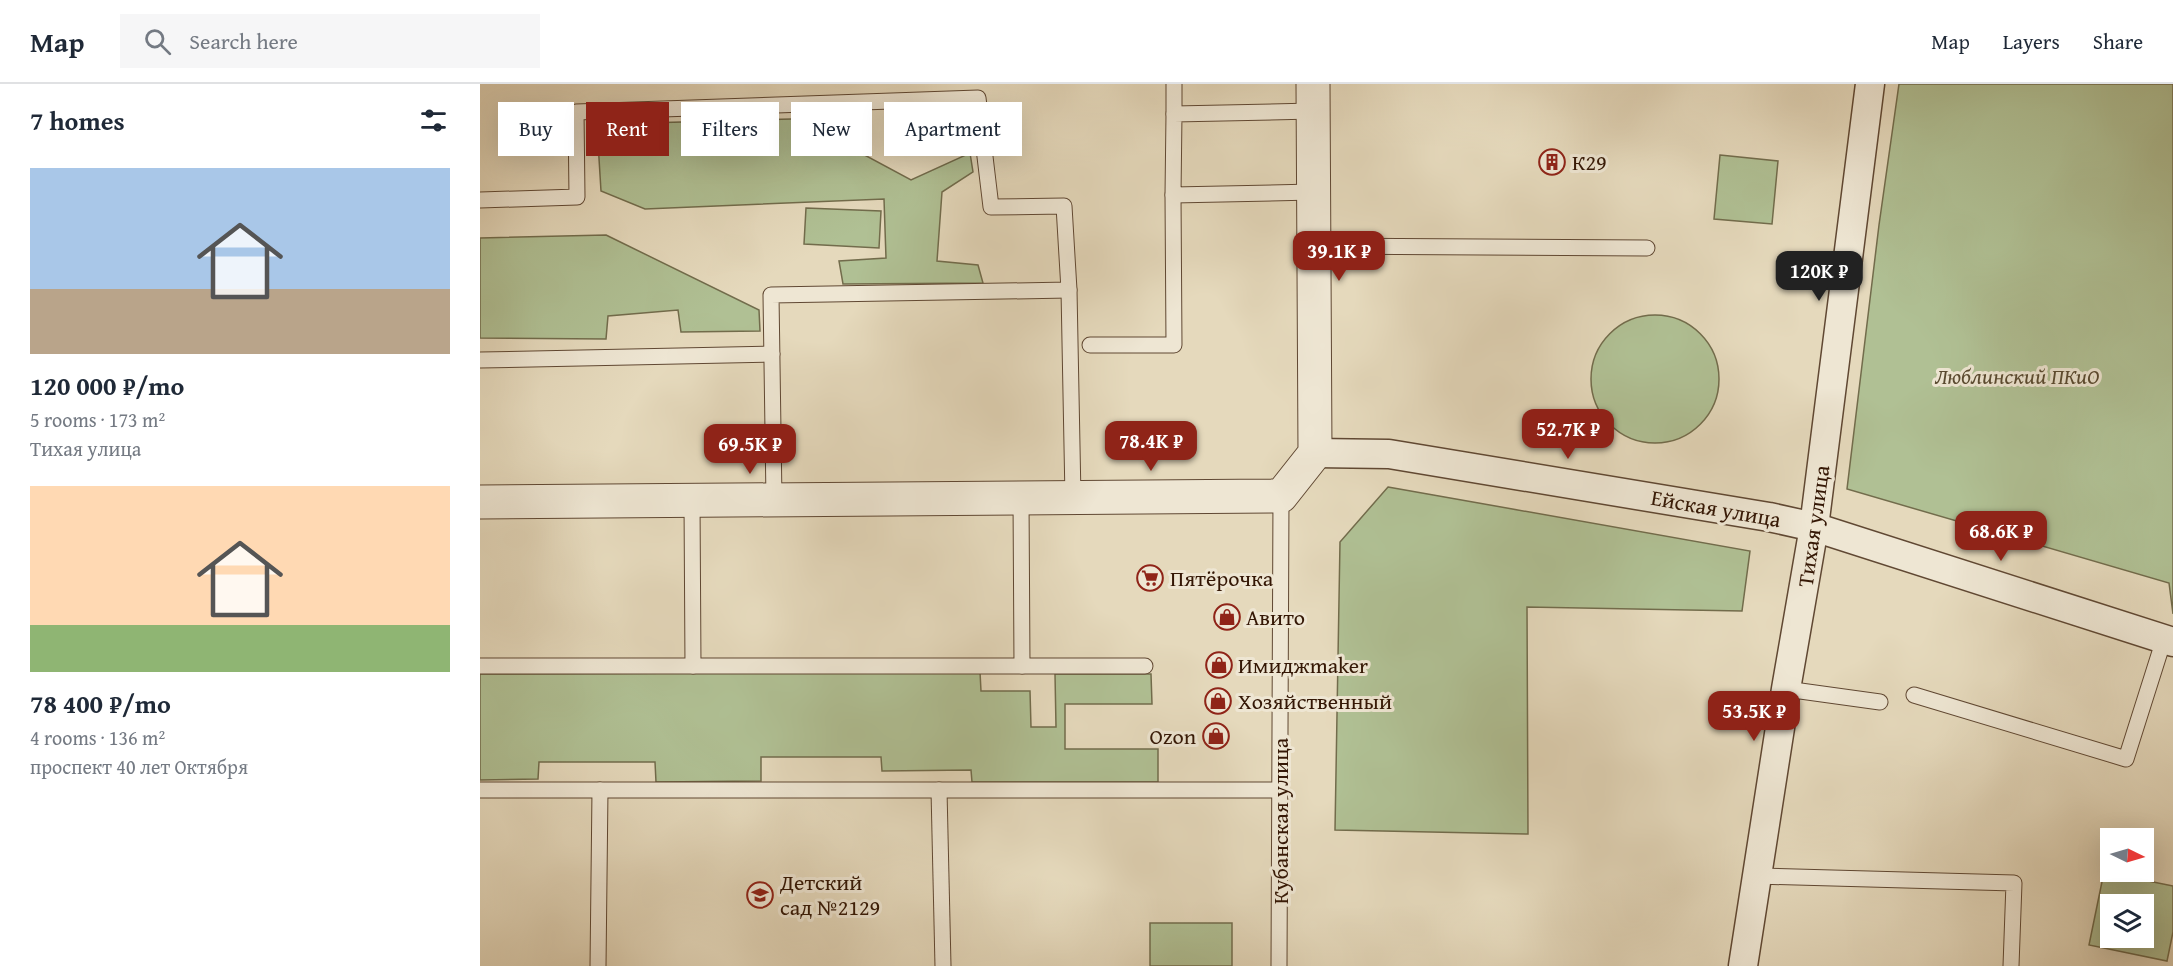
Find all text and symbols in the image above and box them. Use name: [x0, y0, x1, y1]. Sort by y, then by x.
search box: [120, 14, 540, 68]
text: Map: [30, 21, 84, 62]
icon: search: [141, 25, 174, 58]
text: Search here: [189, 25, 298, 57]
text: Map: [1931, 26, 1970, 57]
text: Layers: [2003, 26, 2060, 57]
text: Share: [2093, 26, 2143, 57]
text: 7 homes: [30, 101, 125, 140]
chip: Buy: [498, 102, 574, 156]
chip: Rent: [586, 102, 669, 156]
chip: Filters: [681, 102, 779, 156]
chip: New: [791, 102, 872, 156]
chip: Apartment: [884, 102, 1022, 156]
icon: filters: [417, 104, 450, 137]
place label: К29: [1572, 146, 1607, 178]
building icon: К29: [1537, 147, 1567, 177]
icon: home: [186, 207, 294, 315]
pin: 39.1K ₽: [1284, 231, 1394, 282]
text: 39.1K ₽: [1307, 236, 1371, 265]
pin: 120K ₽: [1770, 251, 1868, 302]
text: 120K ₽: [1790, 256, 1848, 285]
park label: Люблинский ПКиО: [1935, 360, 2099, 392]
text: 120 000 ₽/mo: [30, 366, 184, 405]
text: 5 rooms · 173 m²: [30, 405, 165, 434]
pin: 52.7K ₽: [1513, 409, 1623, 460]
text: 52.7K ₽: [1536, 414, 1600, 443]
pin: 78.4K ₽: [1096, 421, 1206, 472]
pin: 69.5K ₽: [695, 424, 805, 475]
text: 78.4K ₽: [1119, 426, 1183, 455]
text: 69.5K ₽: [718, 429, 782, 458]
text: Тихая улица: [30, 434, 141, 463]
street label: Тихая улица: [1789, 463, 1837, 589]
street label: Ейская улица: [1649, 481, 1784, 535]
pin: 68.6K ₽: [1946, 511, 2056, 562]
text: 68.6K ₽: [1969, 516, 2033, 545]
icon: home: [186, 525, 294, 633]
place label: Пятёрочка: [1170, 562, 1274, 594]
supermarket icon: Пятёрочка: [1135, 563, 1165, 593]
place label: Авито: [1246, 601, 1305, 633]
shop icon: Авито: [1212, 602, 1242, 632]
place label: Имиджmaker: [1238, 649, 1368, 681]
shop icon: Имиджmaker: [1204, 650, 1234, 680]
text: 78 400 ₽/mo: [30, 684, 171, 723]
place label: Хозяйственный: [1238, 685, 1392, 717]
shop icon: Хозяйственный: [1203, 686, 1233, 716]
pin: 53.5K ₽: [1699, 691, 1809, 742]
text: 53.5K ₽: [1722, 696, 1786, 725]
place label: Ozon: [1149, 720, 1197, 752]
shop icon: Ozon: [1201, 721, 1231, 751]
text: 4 rooms · 136 m²: [30, 723, 165, 752]
street label: Кубанская улица: [1264, 737, 1296, 904]
text: проспект 40 лет Октября: [30, 752, 248, 781]
north arrow: [2100, 828, 2154, 882]
map controls: [2100, 828, 2154, 948]
place label: Детский сад №2129: [779, 866, 880, 923]
school or university icon: Детский сад №2129: [745, 880, 775, 910]
button: layers: [2100, 894, 2154, 948]

